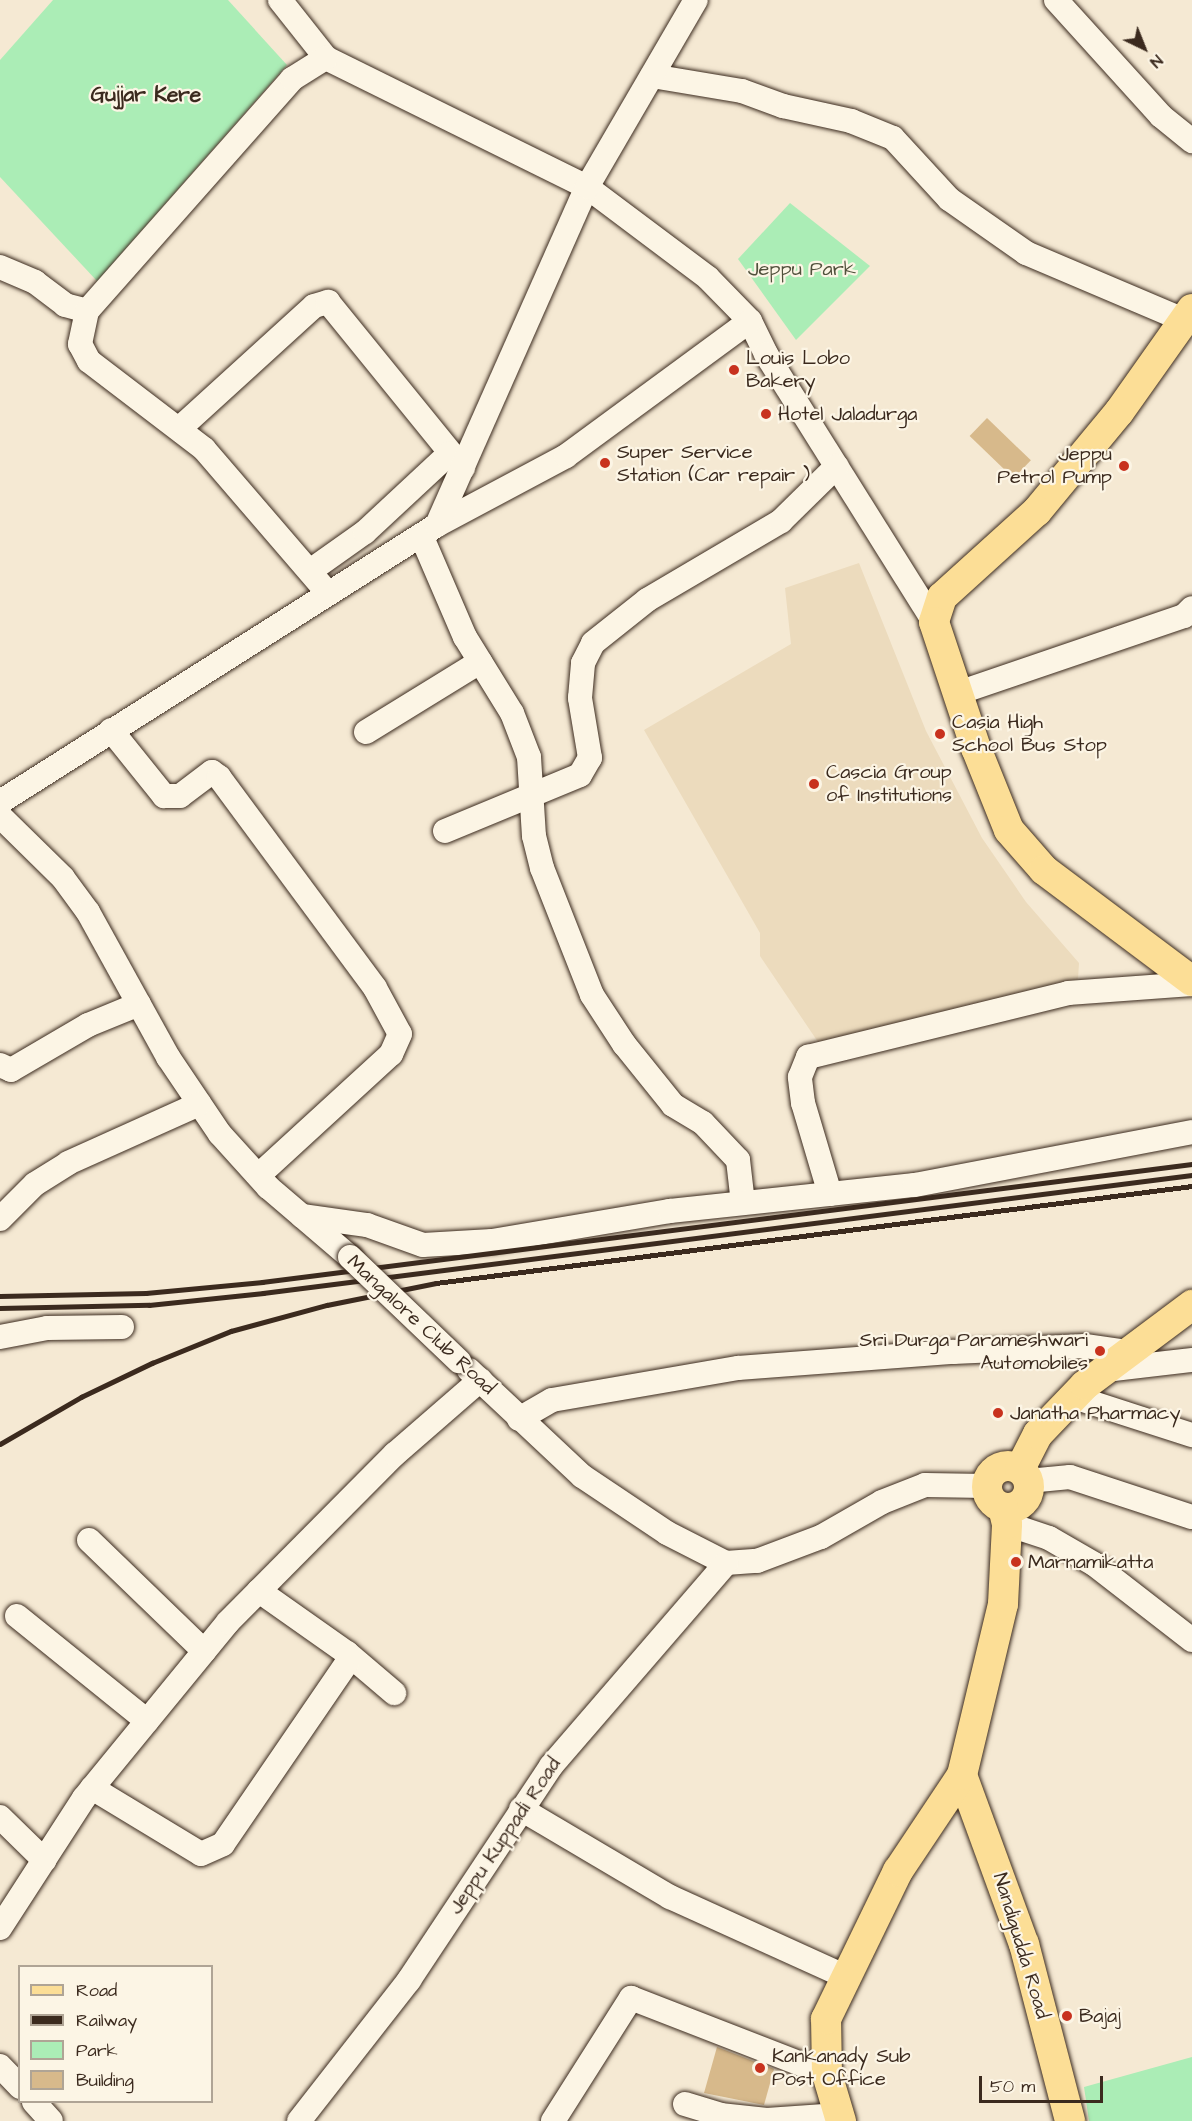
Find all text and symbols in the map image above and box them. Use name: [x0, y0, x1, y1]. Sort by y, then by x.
north arrow: [1114, 18, 1174, 78]
text: N: [1145, 50, 1167, 73]
district label: Gujjar Kere: [91, 82, 201, 108]
park label: Jeppu Park: [748, 257, 856, 281]
place label: Louis Lobo Bakery: [746, 346, 850, 393]
marker: Louis Lobo Bakery: [727, 363, 741, 377]
place label: Hotel Jaladurga: [778, 402, 917, 426]
marker: Hotel Jaladurga: [759, 407, 773, 421]
place label: Super Service Station (Car repair ): [617, 440, 810, 487]
place label: Jeppu Petrol Pump: [997, 442, 1112, 489]
marker: Super Service Station (Car repair ): [598, 456, 612, 470]
marker: Jeppu Petrol Pump: [1117, 459, 1131, 473]
place label: Casia High School Bus Stop: [952, 710, 1107, 757]
marker: Casia High School Bus Stop: [933, 727, 947, 741]
place label: Cascia Group of Institutions: [826, 760, 952, 807]
marker: Cascia Group of Institutions: [807, 777, 821, 791]
street label: Mangalore Club Road: [342, 1250, 500, 1400]
place label: Sri Durga Parameshwari Automobiles: [860, 1328, 1088, 1375]
marker: Sri Durga Parameshwari Automobiles: [1093, 1344, 1107, 1358]
place label: Janatha Pharmacy: [1010, 1401, 1180, 1425]
marker: Janatha Pharmacy: [991, 1406, 1005, 1420]
place label: Marnamikatta: [1028, 1550, 1153, 1574]
marker: Marnamikatta: [1009, 1555, 1023, 1569]
street label: Jeppu Kuppadi Road: [444, 1753, 566, 1919]
street label: Nandigudda Road: [987, 1870, 1055, 2022]
legend: [18, 1965, 213, 2103]
text: Road: [76, 1978, 117, 2003]
place label: Bajaj: [1079, 2004, 1121, 2028]
text: Railway: [76, 2008, 137, 2033]
marker: Bajaj: [1060, 2009, 1074, 2023]
text: Park: [76, 2038, 118, 2063]
place label: Kankanady Sub Post Office: [772, 2044, 910, 2091]
marker: Kankanady Sub Post Office: [753, 2061, 767, 2075]
scale bar: [982, 2064, 1106, 2102]
text: Building: [76, 2068, 134, 2093]
text: 50 m: [990, 2074, 1035, 2099]

